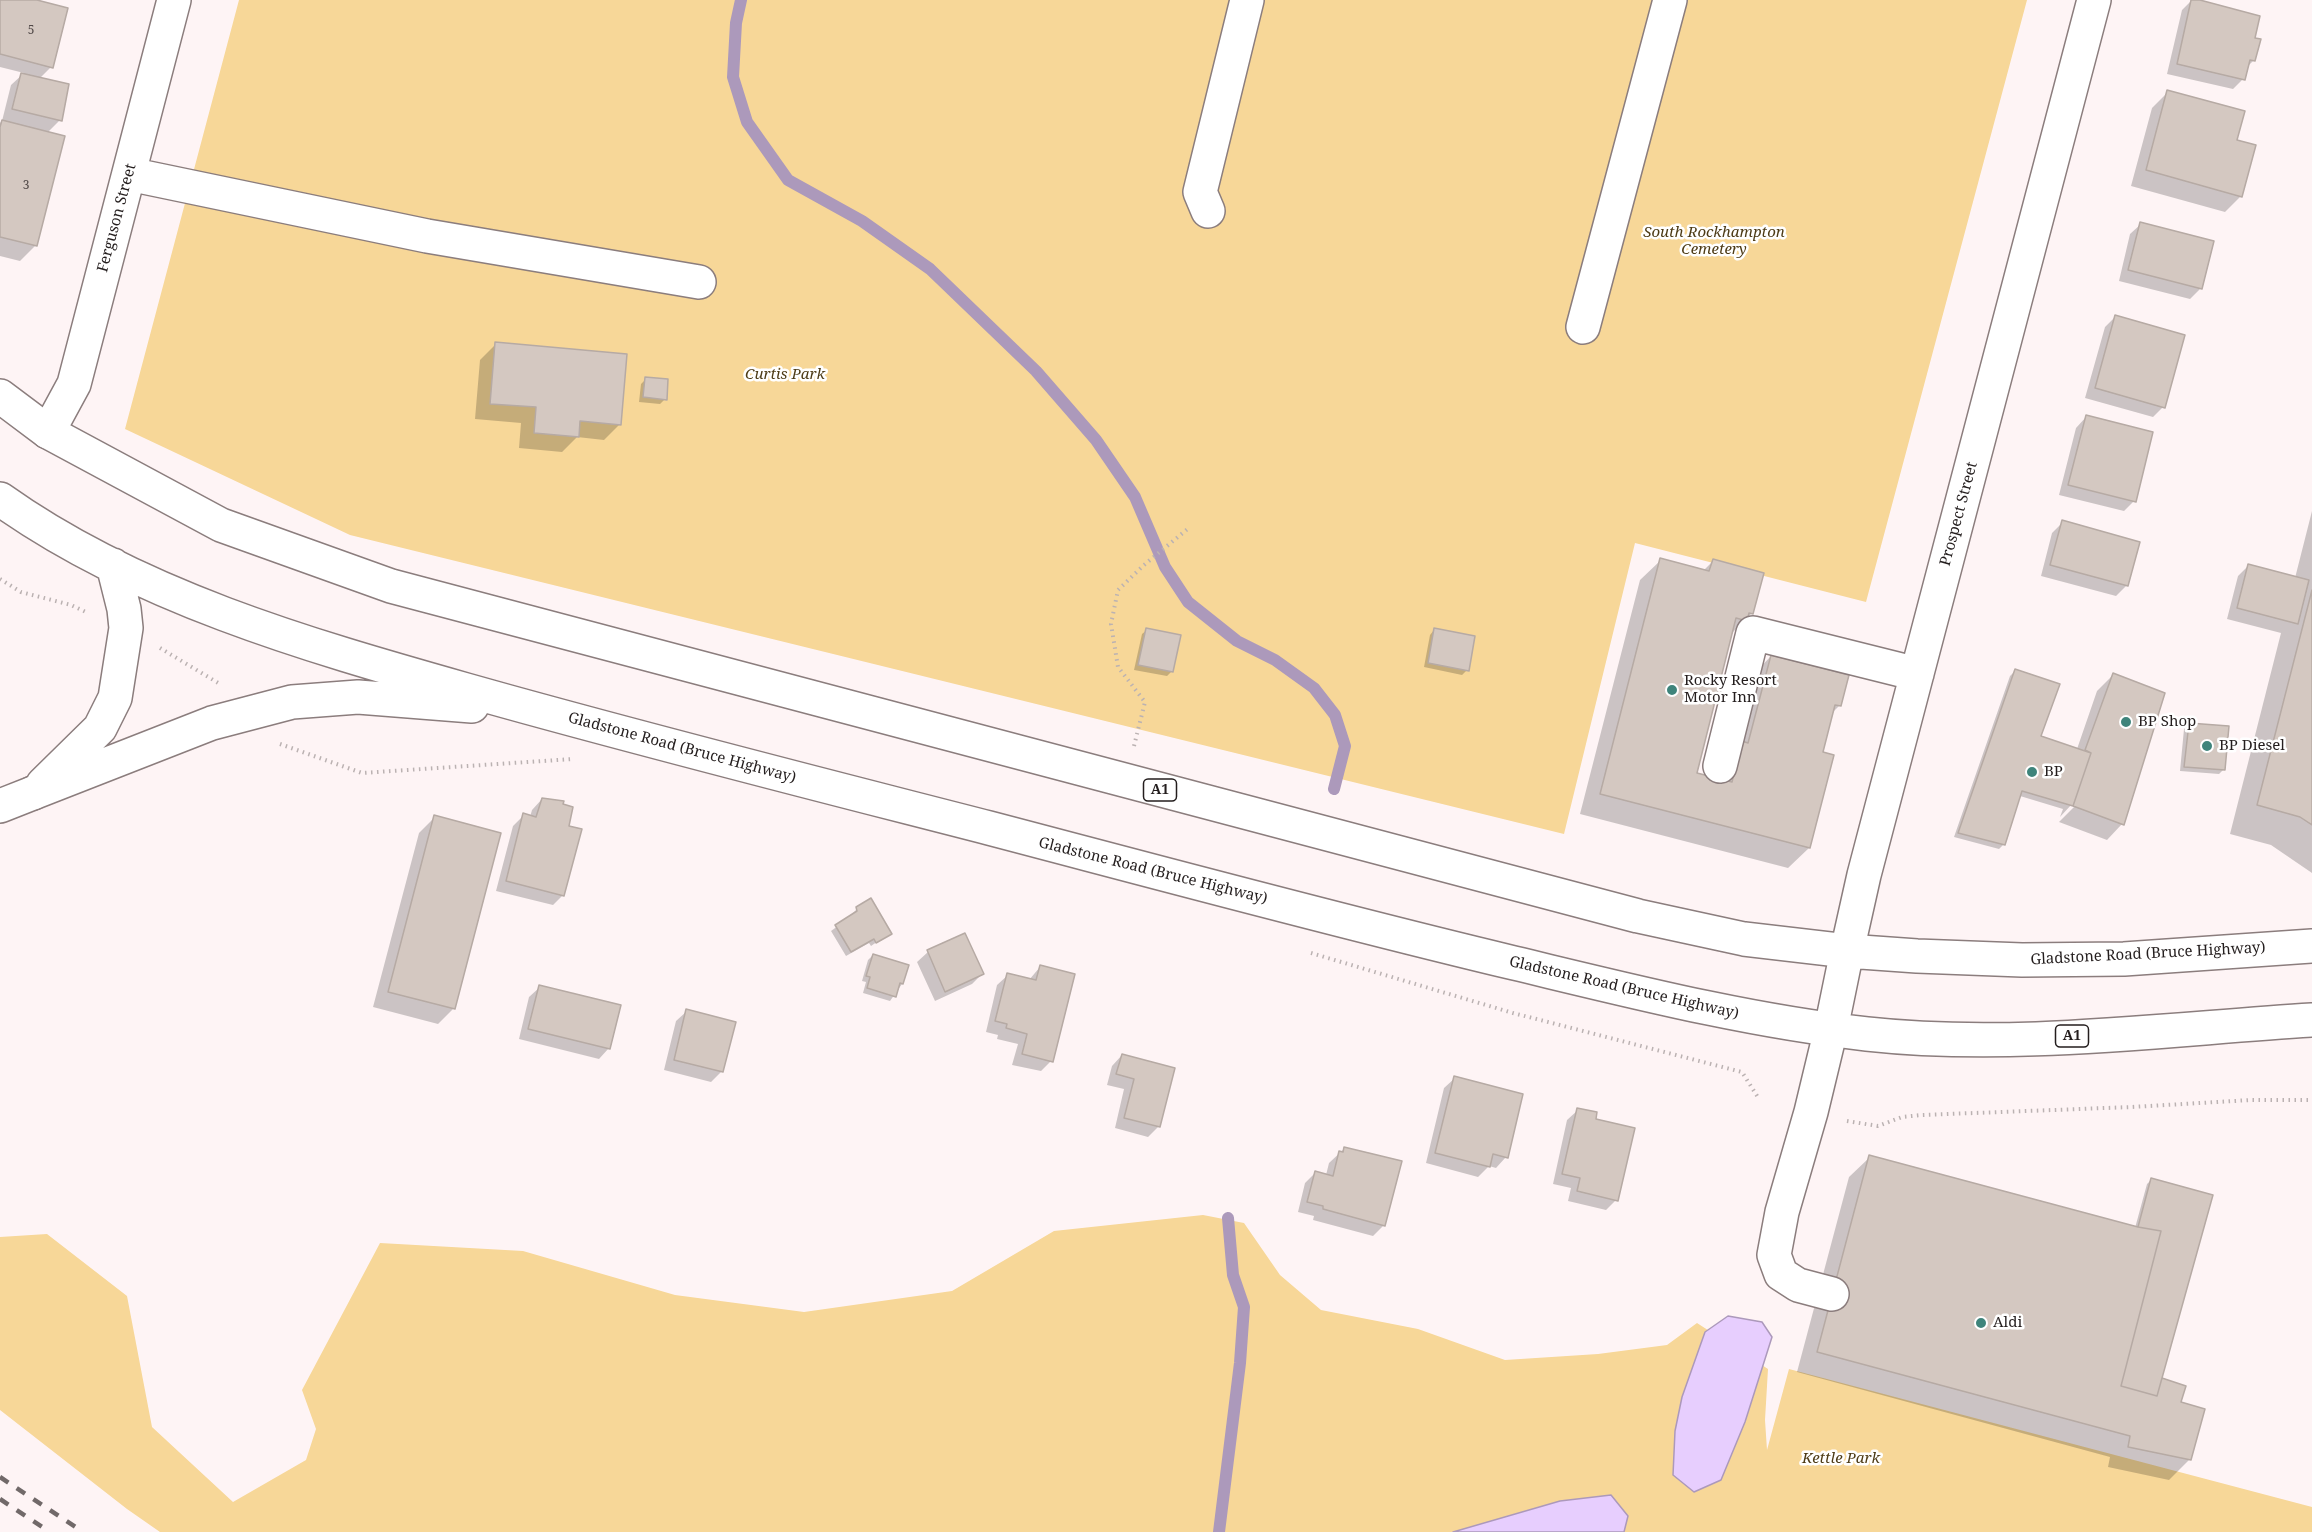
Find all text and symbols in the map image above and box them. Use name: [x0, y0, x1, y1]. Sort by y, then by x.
house number: 5: [28, 24, 34, 38]
street label: Ferguson Street: [94, 162, 140, 274]
house number: 3: [23, 179, 29, 193]
park label: South Rockhampton Cemetery: [1643, 224, 1785, 259]
park label: Curtis Park: [745, 366, 825, 384]
street label: Prospect Street: [1936, 460, 1982, 568]
place label: Rocky Resort Motor Inn: [1684, 672, 1777, 707]
marker: Rocky Resort Motor Inn: [1665, 683, 1679, 697]
street label: Gladstone Road (Bruce Highway): [566, 709, 798, 787]
place label: BP Shop: [2138, 713, 2196, 731]
marker: BP Shop: [2119, 715, 2133, 729]
place label: BP Diesel: [2219, 737, 2285, 755]
marker: BP Diesel: [2200, 739, 2214, 753]
place label: BP: [2044, 763, 2063, 781]
marker: BP: [2025, 765, 2039, 779]
road number: A1: [1144, 779, 1176, 801]
street label: Gladstone Road (Bruce Highway): [1037, 834, 1269, 908]
street label: Gladstone Road (Bruce Highway): [2030, 939, 2266, 969]
street label: Gladstone Road (Bruce Highway): [1507, 953, 1741, 1023]
road number: A1: [2056, 1025, 2088, 1047]
place label: Aldi: [1993, 1314, 2022, 1332]
marker: Aldi: [1974, 1316, 1988, 1330]
park label: Kettle Park: [1802, 1450, 1880, 1468]

